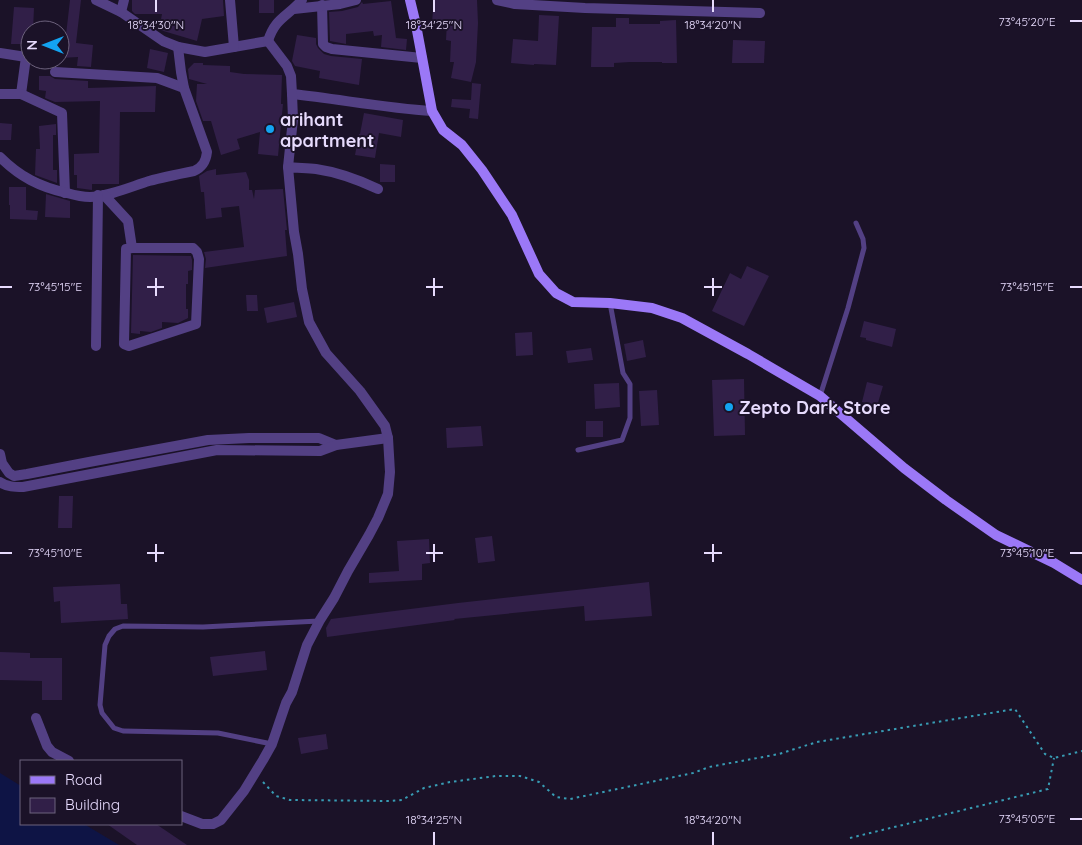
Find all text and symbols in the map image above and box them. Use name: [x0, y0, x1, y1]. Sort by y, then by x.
text: 73°45'20"E: [999, 14, 1056, 29]
text: 18°34'30"N: [128, 17, 184, 32]
text: 18°34'25"N: [406, 17, 462, 32]
text: 18°34'20"N: [685, 17, 741, 32]
north arrow: [20, 20, 70, 70]
text: N: [23, 40, 41, 50]
place label: arihant apartment: [280, 108, 374, 152]
marker: arihant apartment: [264, 123, 276, 135]
text: 73°45'15"E: [28, 279, 82, 294]
text: 73°45'15"E: [1000, 279, 1054, 294]
place label: Zepto Dark Store: [739, 396, 891, 419]
marker: Zepto Dark Store: [723, 401, 735, 413]
text: 73°45'10"E: [28, 545, 83, 560]
text: 73°45'10"E: [1000, 545, 1055, 560]
legend: [20, 760, 182, 825]
text: Road: [65, 770, 102, 789]
text: Building: [65, 795, 120, 814]
text: 73°45'05"E: [999, 811, 1056, 826]
text: 18°34'25"N: [406, 812, 462, 827]
text: 18°34'20"N: [685, 812, 741, 827]

